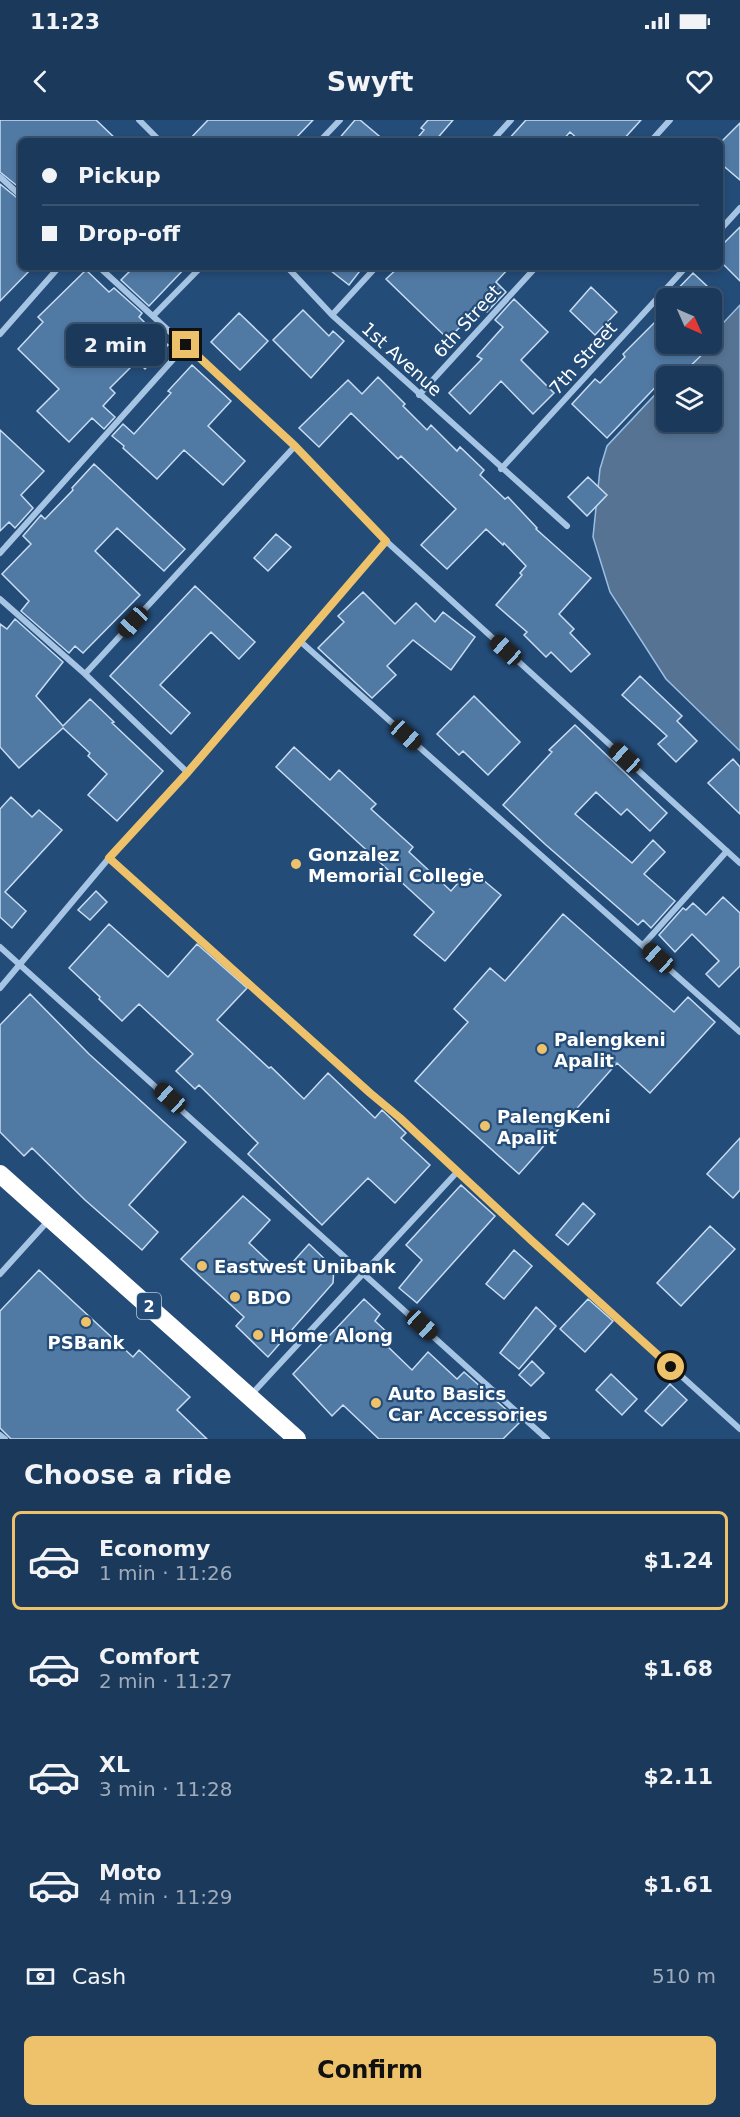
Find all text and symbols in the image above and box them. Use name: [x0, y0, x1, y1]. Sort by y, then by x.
text: 11:23: [30, 9, 100, 34]
icon: back: [24, 65, 57, 98]
icon: heart: [683, 65, 716, 98]
text: Swyft: [327, 66, 413, 97]
text: Pickup: [78, 163, 161, 188]
text: Drop-off: [78, 221, 180, 246]
street label: 6th Street: [429, 280, 505, 362]
north arrow: [656, 288, 722, 354]
map controls: [656, 288, 722, 432]
street label: 7th Street: [545, 317, 621, 399]
street label: 1st Avenue: [358, 318, 446, 400]
callout: 2 min: [66, 324, 165, 366]
route end: [172, 331, 199, 358]
text: 2 min: [84, 333, 147, 357]
button: layers: [656, 366, 722, 432]
car: [114, 603, 152, 641]
car: [487, 631, 525, 669]
car: [387, 716, 425, 754]
car: [606, 739, 644, 777]
place label: Gonzalez Memorial College: [308, 844, 484, 886]
marker: Gonzalez Memorial College: [289, 857, 303, 871]
car: [639, 939, 677, 977]
place label: Palengkeni Apalit: [554, 1029, 666, 1071]
marker: Palengkeni Apalit: [535, 1042, 549, 1056]
car: [151, 1079, 189, 1117]
place label: PalengKeni Apalit: [497, 1106, 611, 1148]
marker: PalengKeni Apalit: [478, 1119, 492, 1133]
place label: Eastwest Unibank: [214, 1256, 397, 1277]
marker: Eastwest Unibank: [195, 1259, 209, 1273]
place label: BDO: [247, 1287, 291, 1308]
marker: BDO: [228, 1290, 242, 1304]
road number: 2: [137, 1293, 161, 1319]
car: [403, 1306, 441, 1344]
marker: PSBank: [79, 1315, 93, 1329]
place label: Home Along: [270, 1325, 393, 1346]
marker: Home Along: [251, 1328, 265, 1342]
place label: PSBank: [48, 1332, 125, 1353]
route start: [657, 1353, 684, 1380]
place label: Auto Basics Car Accessories: [388, 1383, 548, 1425]
marker: Auto Basics Car Accessories: [369, 1396, 383, 1410]
text: Choose a ride: [24, 1459, 232, 1490]
icon: car: [27, 1534, 81, 1588]
text: Economy: [99, 1536, 210, 1561]
text: $1.24: [643, 1548, 713, 1573]
text: 1 min · 11:26: [99, 1561, 233, 1585]
icon: car: [27, 1642, 81, 1696]
text: Comfort: [99, 1644, 199, 1669]
text: $1.68: [643, 1656, 713, 1681]
text: 2 min · 11:27: [99, 1669, 233, 1693]
icon: car: [27, 1750, 81, 1804]
text: XL: [99, 1752, 130, 1777]
text: $2.11: [643, 1764, 713, 1789]
text: 3 min · 11:28: [99, 1777, 233, 1801]
icon: car: [27, 1858, 81, 1912]
text: Moto: [99, 1860, 162, 1885]
text: $1.61: [643, 1872, 713, 1897]
text: 4 min · 11:29: [99, 1885, 233, 1909]
icon: cash: [24, 1960, 57, 1993]
text: Cash: [72, 1964, 126, 1989]
text: 510 m: [652, 1964, 716, 1988]
button: Confirm: [24, 2036, 716, 2105]

